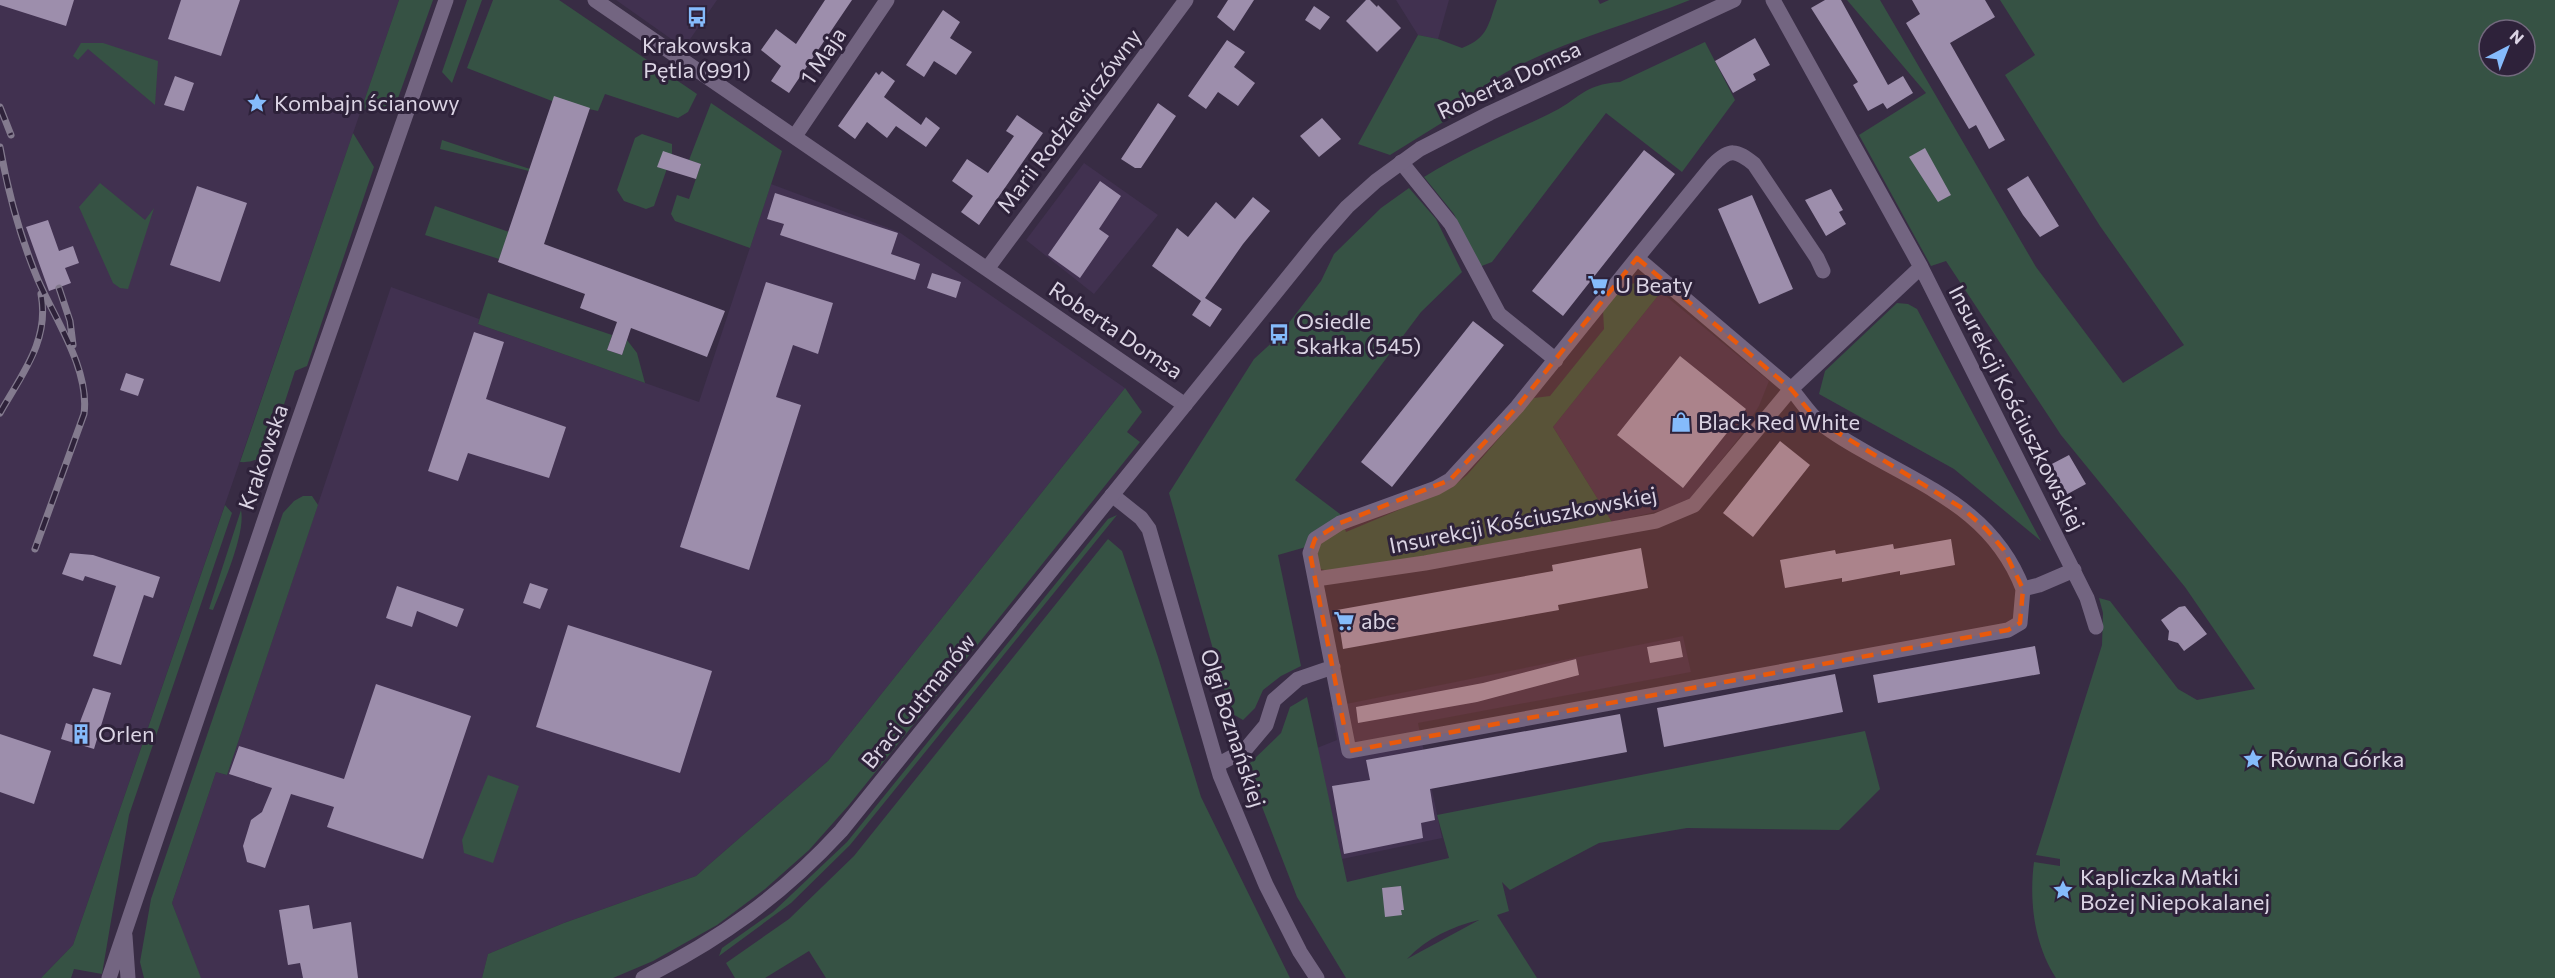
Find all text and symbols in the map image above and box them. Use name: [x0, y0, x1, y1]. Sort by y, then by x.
bus stop icon: Krakowska Pętla (991): [685, 5, 709, 29]
north arrow: [2477, 18, 2537, 78]
street label: 1 Maja: [794, 22, 851, 89]
street label: Marii Rodziewiczówny: [991, 23, 1147, 218]
text: N: [2507, 25, 2528, 48]
place label: Krakowska Pętla (991): [642, 31, 752, 83]
street label: Roberta Domsa: [1433, 34, 1585, 125]
place label: Kombajn ścianowy: [274, 89, 460, 116]
place icon: Kombajn ścianowy: [245, 91, 269, 115]
place label: U Beaty: [1615, 271, 1693, 298]
supermarket icon: U Beaty: [1586, 273, 1610, 297]
street label: Roberta Domsa: [1044, 275, 1188, 384]
street label: Insurekcji Kościuszkowskiej: [1944, 280, 2091, 535]
place label: Osiedle Skałka (545): [1296, 307, 1421, 359]
bus stop icon: Osiedle Skałka (545): [1267, 322, 1291, 346]
street label: Krakowska: [232, 400, 293, 513]
place label: Black Red White: [1698, 408, 1860, 435]
shop icon: Black Red White: [1669, 410, 1693, 434]
street label: Insurekcji Kościuszkowskiej: [1387, 480, 1659, 559]
place label: abc: [1361, 607, 1396, 634]
supermarket icon: abc: [1332, 609, 1356, 633]
street label: Braci Gutmanów: [855, 627, 981, 774]
street label: Olgi Boznańskiej: [1195, 645, 1272, 811]
place label: Orlen: [98, 720, 155, 747]
building icon: Orlen: [69, 722, 93, 746]
place label: Równa Górka: [2270, 745, 2404, 772]
place icon: Równa Górka: [2241, 747, 2265, 771]
place label: Kapliczka Matki Bożej Niepokalanej: [2080, 863, 2270, 915]
place icon: Kapliczka Matki Bożej Niepokalanej: [2051, 878, 2075, 902]

